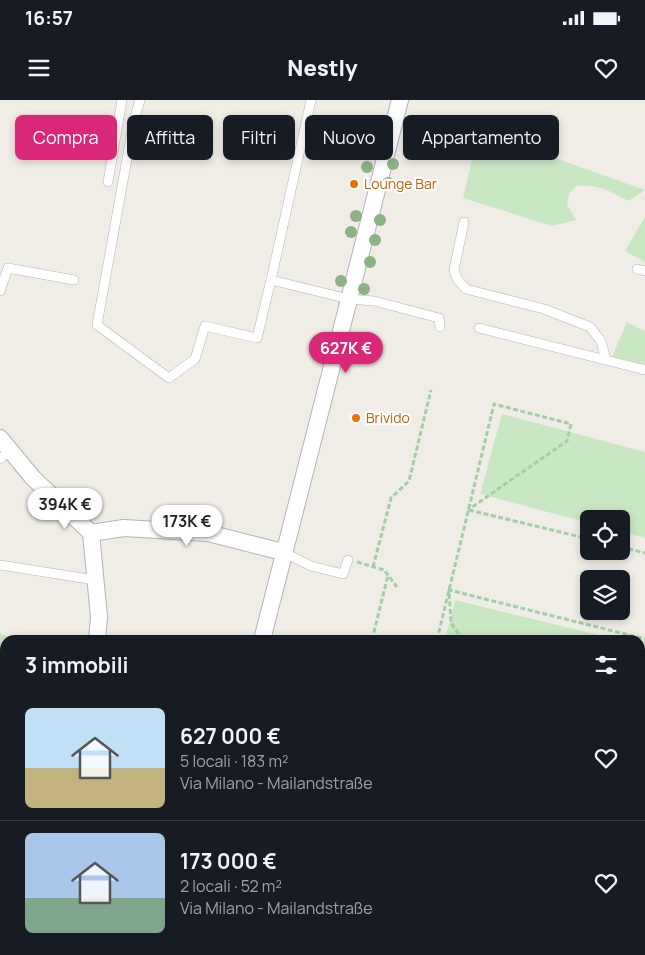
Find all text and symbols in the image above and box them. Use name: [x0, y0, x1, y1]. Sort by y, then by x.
text: 16:57: [25, 5, 73, 31]
text: Nestly: [287, 53, 358, 83]
icon: menu: [25, 54, 53, 82]
icon: heart: [592, 54, 620, 82]
chip: Compra: [15, 115, 117, 160]
chip: Affitta: [127, 115, 213, 160]
chip: Filtri: [223, 115, 295, 160]
chip: Nuovo: [305, 115, 393, 160]
chip: Appartamento: [403, 115, 559, 160]
place label: Lounge Bar: [364, 174, 437, 193]
marker: Lounge Bar: [348, 178, 360, 190]
pin: 627K €: [305, 332, 387, 374]
text: 627K €: [320, 337, 372, 359]
place label: Brivido: [366, 408, 410, 427]
marker: Brivido: [350, 412, 362, 424]
pin: 394K €: [24, 488, 106, 530]
text: 394K €: [38, 493, 92, 515]
pin: 173K €: [146, 504, 228, 547]
text: 173K €: [163, 510, 212, 532]
map controls: [580, 510, 630, 620]
button: locate: [580, 510, 630, 560]
button: layers: [580, 570, 630, 620]
text: 3 immobili: [25, 651, 128, 679]
icon: filters: [592, 651, 620, 679]
text: 627 000 €: [180, 722, 281, 750]
icon: home: [65, 728, 125, 788]
icon: heart: [592, 744, 620, 772]
text: 5 locali · 183 m²: [180, 750, 288, 772]
text: Via Milano - Mailandstraße: [180, 772, 373, 794]
text: 173 000 €: [180, 847, 277, 875]
icon: home: [65, 853, 125, 913]
icon: heart: [592, 869, 620, 897]
text: 2 locali · 52 m²: [180, 875, 282, 897]
text: Via Milano - Mailandstraße: [180, 897, 373, 919]

